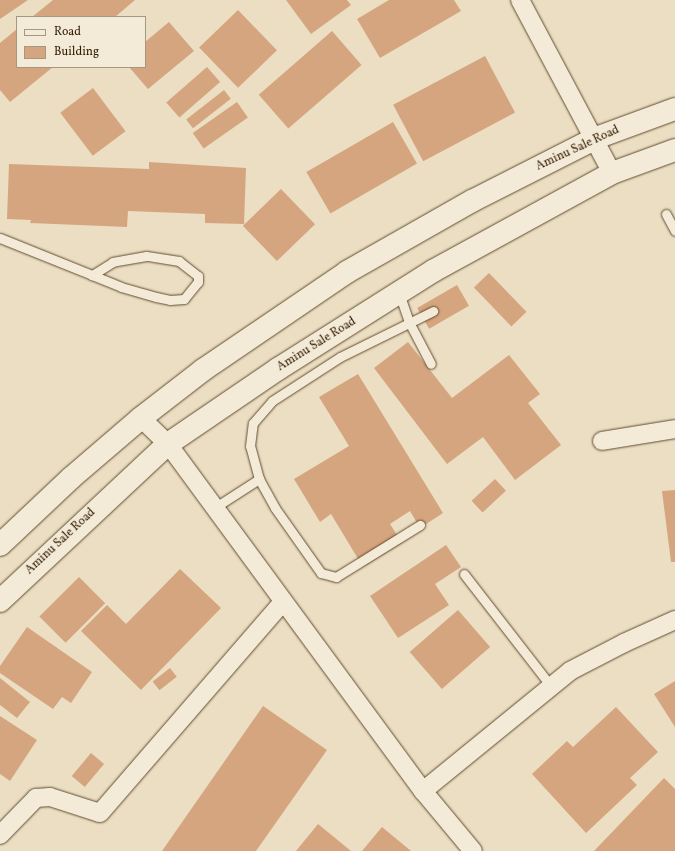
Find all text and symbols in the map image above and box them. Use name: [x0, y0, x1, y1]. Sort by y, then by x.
legend: [16, 16, 146, 68]
text: Road: [54, 24, 81, 40]
text: Building: [54, 44, 99, 60]
street label: Aminu Sale Road: [534, 123, 622, 175]
street label: Aminu Sale Road: [275, 315, 359, 375]
street label: Aminu Sale Road: [23, 506, 99, 578]

